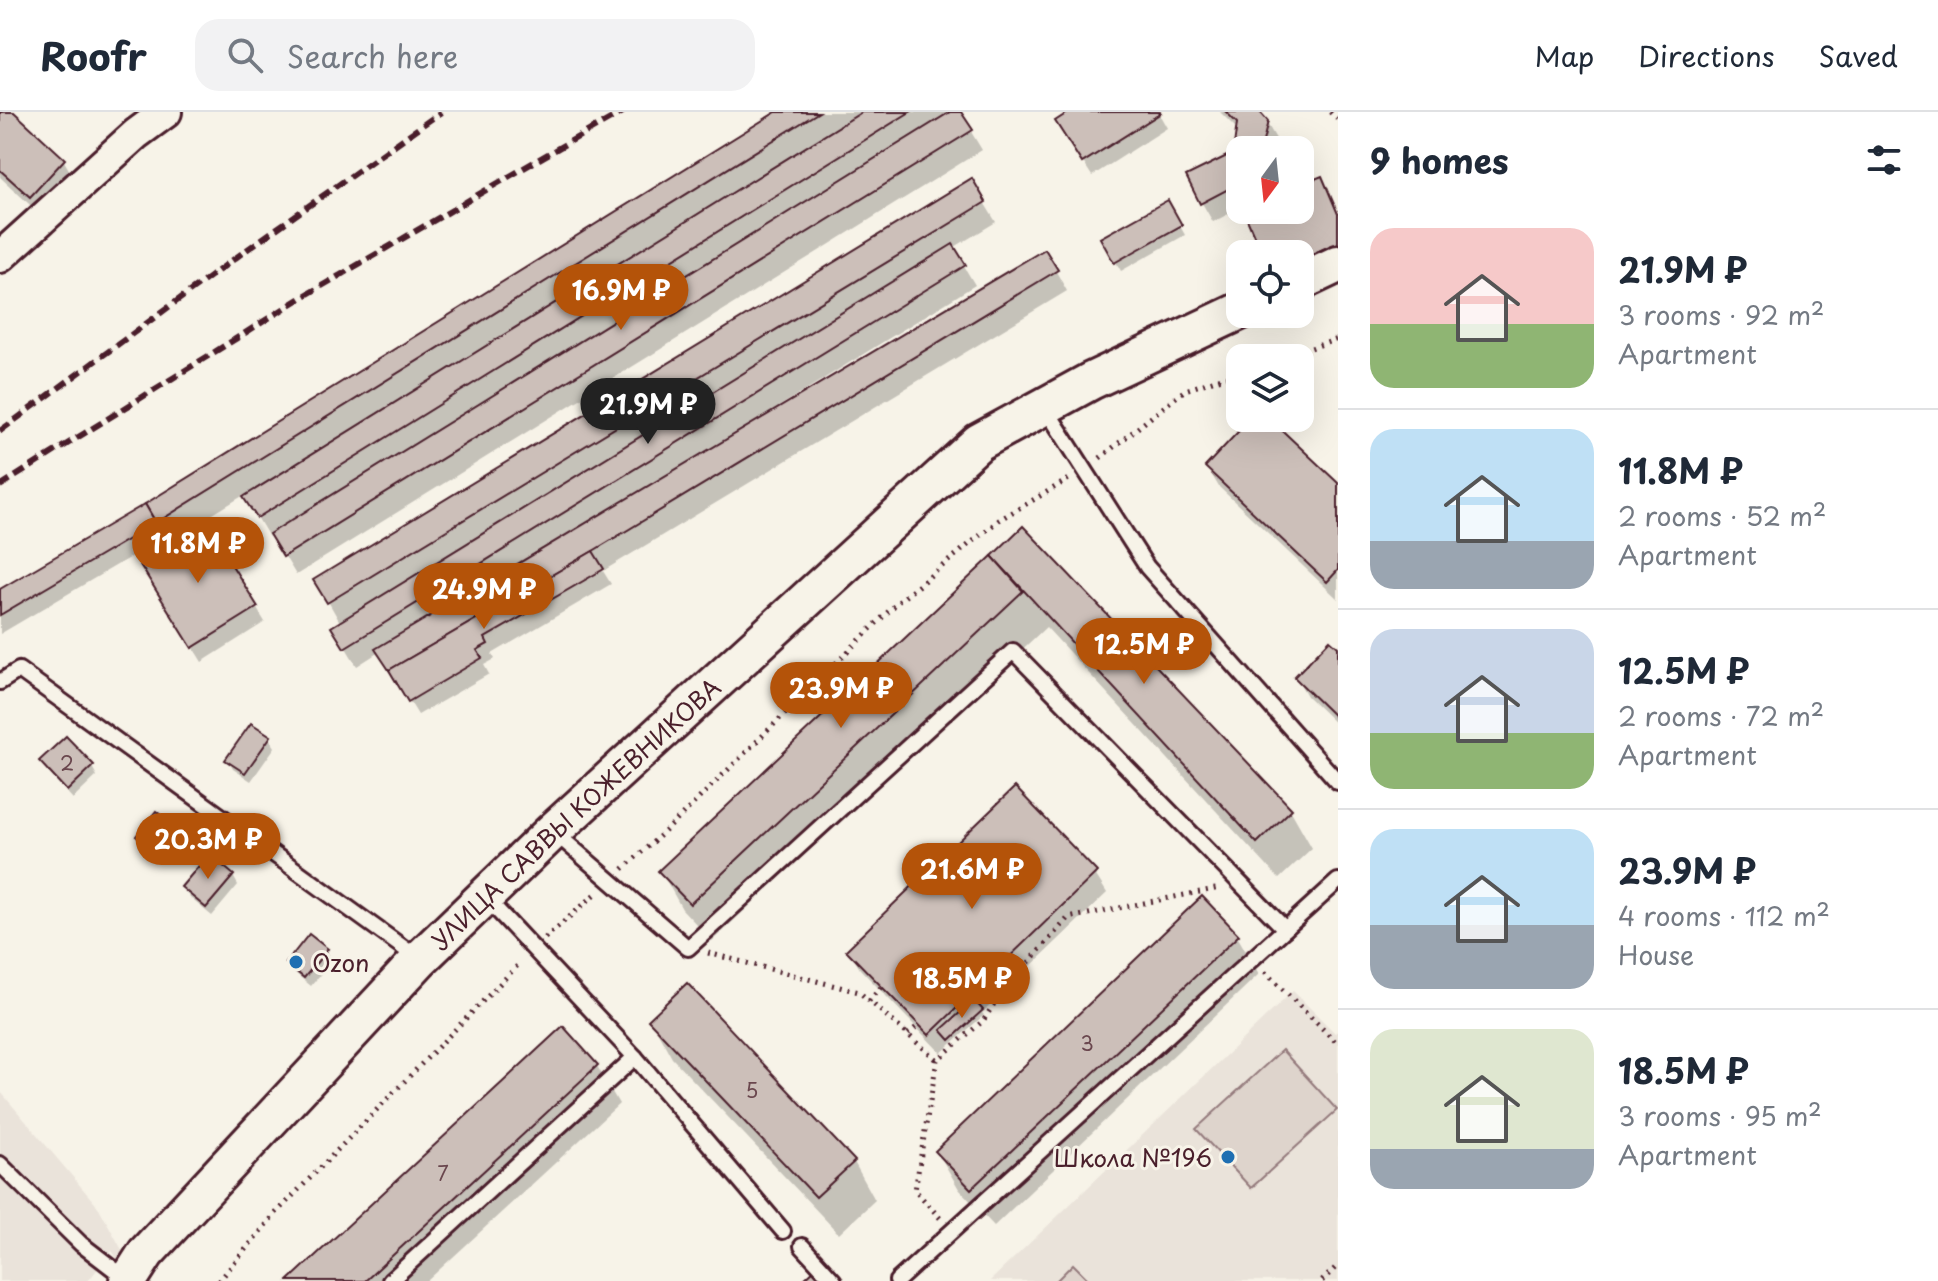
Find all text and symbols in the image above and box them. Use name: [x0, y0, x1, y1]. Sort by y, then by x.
search box: [195, 19, 755, 91]
text: Roofr: [40, 27, 147, 84]
icon: search: [223, 33, 267, 77]
text: Search here: [287, 33, 458, 78]
text: Map: [1535, 34, 1594, 77]
text: Directions: [1638, 34, 1775, 77]
text: Saved: [1819, 34, 1898, 77]
text: 9 homes: [1370, 134, 1509, 186]
north arrow: [1226, 136, 1314, 224]
map controls: [1226, 136, 1314, 432]
icon: filters: [1862, 138, 1906, 182]
button: locate: [1226, 240, 1314, 328]
text: 21.9M ₽: [1618, 243, 1748, 295]
icon: home: [1434, 260, 1530, 356]
pin: 16.9M ₽: [547, 264, 695, 332]
text: 16.9M ₽: [571, 270, 671, 309]
text: 3 rooms · 92 m²: [1618, 295, 1824, 334]
text: Apartment: [1618, 334, 1757, 373]
button: layers: [1226, 344, 1314, 432]
pin: 21.9M ₽: [574, 378, 722, 446]
text: 21.9M ₽: [598, 384, 698, 423]
text: 11.8M ₽: [1618, 444, 1743, 496]
icon: home: [1434, 461, 1530, 557]
text: 2 rooms · 52 m²: [1618, 496, 1826, 535]
pin: 11.8M ₽: [124, 517, 272, 585]
text: 11.8M ₽: [150, 523, 246, 562]
text: Apartment: [1618, 535, 1757, 574]
pin: 24.9M ₽: [410, 563, 558, 631]
text: 24.9M ₽: [432, 569, 537, 608]
pin: 12.5M ₽: [1070, 618, 1218, 686]
text: 12.5M ₽: [1094, 624, 1194, 663]
text: 12.5M ₽: [1618, 644, 1749, 696]
icon: home: [1434, 661, 1530, 757]
pin: 23.9M ₽: [767, 662, 915, 730]
text: 23.9M ₽: [788, 668, 894, 707]
street label: УЛИЦА САВВЫ КОЖЕВНИКОВА: [422, 669, 728, 958]
text: 2 rooms · 72 m²: [1618, 696, 1824, 735]
text: Apartment: [1618, 735, 1757, 774]
house number: 2: [60, 748, 74, 778]
pin: 20.3M ₽: [134, 813, 282, 881]
text: 20.3M ₽: [154, 819, 263, 858]
pin: 21.6M ₽: [898, 843, 1046, 911]
text: 23.9M ₽: [1618, 844, 1756, 896]
text: 21.6M ₽: [920, 849, 1024, 888]
icon: home: [1434, 861, 1530, 957]
text: 4 rooms · 112 m²: [1618, 896, 1830, 935]
text: House: [1618, 935, 1694, 974]
place label: Ozon: [312, 944, 369, 980]
pin: 18.5M ₽: [888, 952, 1036, 1020]
marker: Ozon: [287, 953, 305, 971]
text: 18.5M ₽: [912, 958, 1012, 997]
house number: 3: [1080, 1028, 1094, 1058]
text: 18.5M ₽: [1618, 1044, 1749, 1096]
icon: home: [1434, 1061, 1530, 1157]
house number: 5: [746, 1075, 758, 1105]
text: 3 rooms · 95 m²: [1618, 1096, 1822, 1135]
text: Apartment: [1618, 1135, 1757, 1174]
place label: Школа №196: [1054, 1139, 1212, 1175]
marker: Школа №196: [1219, 1148, 1237, 1166]
house number: 7: [437, 1158, 449, 1188]

